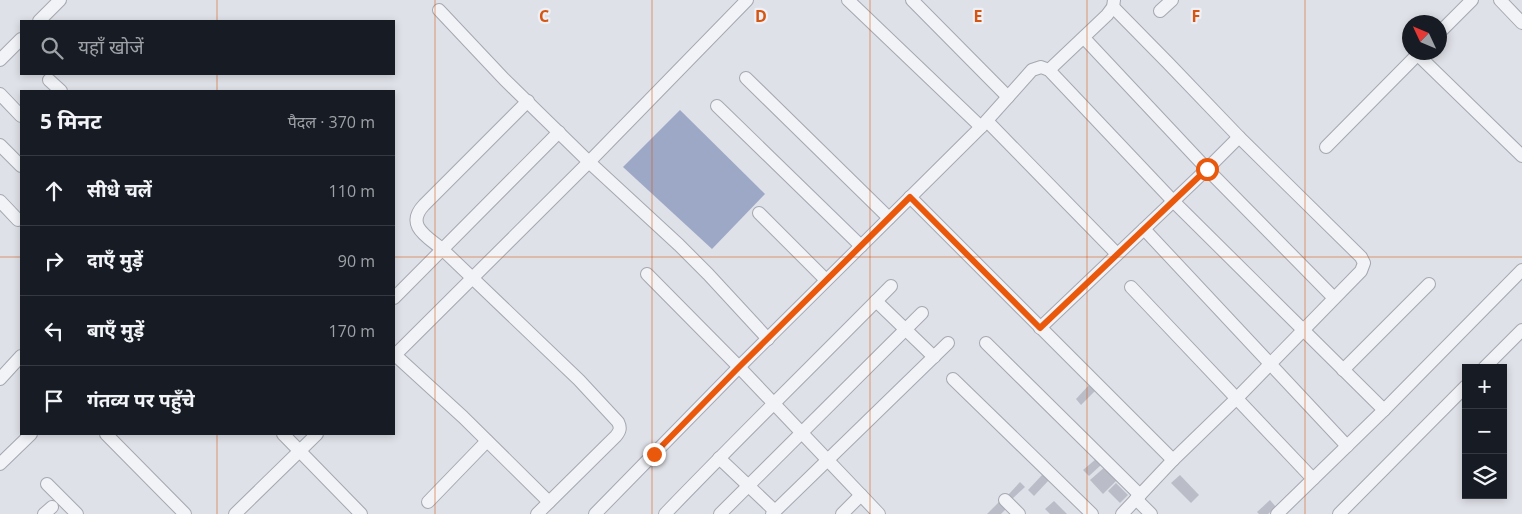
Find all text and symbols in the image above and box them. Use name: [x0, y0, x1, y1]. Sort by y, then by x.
text: C: [539, 5, 549, 27]
text: D: [755, 5, 767, 27]
text: E: [974, 5, 983, 27]
text: F: [1192, 5, 1200, 27]
north arrow: [1402, 15, 1447, 60]
search box: [20, 20, 395, 75]
icon: search: [38, 34, 66, 62]
text: यहाँ खोजें: [78, 34, 144, 60]
text: 5 मिनट: [40, 107, 102, 135]
text: पैदल · 370 m: [288, 111, 375, 133]
route start: [1196, 158, 1219, 181]
icon: ahead: [40, 177, 68, 205]
text: सीधे चलें: [87, 177, 152, 203]
text: 110 m: [329, 180, 375, 202]
icon: right: [40, 247, 68, 275]
text: दाएँ मुड़ें: [87, 247, 143, 273]
text: 90 m: [338, 250, 375, 272]
icon: left: [40, 317, 68, 345]
text: बाएँ मुड़ें: [87, 317, 144, 343]
text: 170 m: [329, 320, 375, 342]
map controls: [1462, 364, 1507, 499]
button: +: [1462, 364, 1507, 409]
icon: arrive: [40, 387, 68, 415]
text: गंतव्य पर पहुँचे: [87, 387, 195, 413]
button: −: [1462, 409, 1507, 454]
route end: [643, 443, 666, 466]
button: layers: [1462, 454, 1507, 499]

